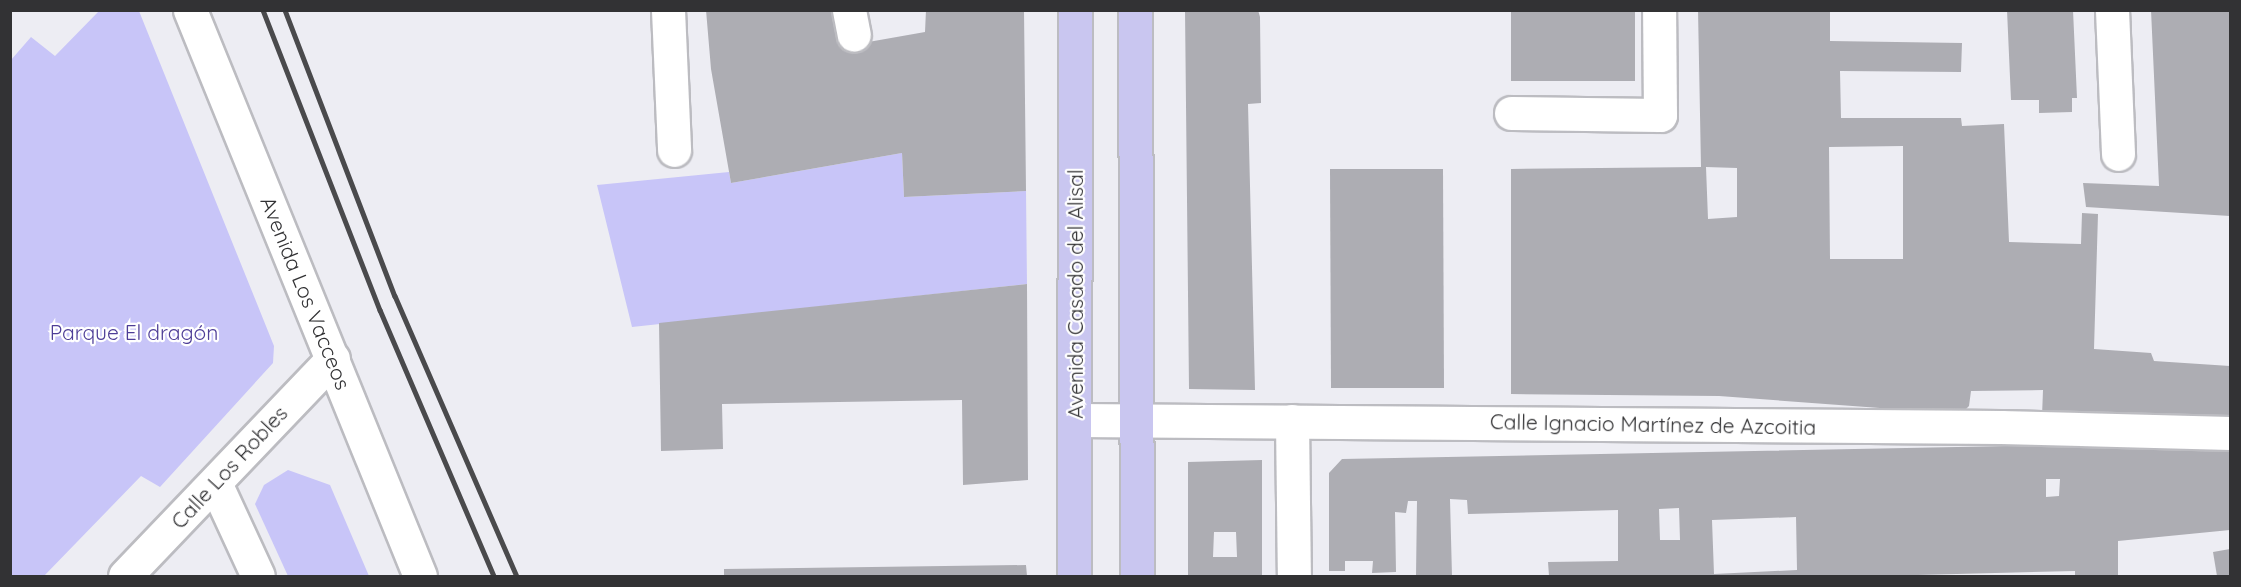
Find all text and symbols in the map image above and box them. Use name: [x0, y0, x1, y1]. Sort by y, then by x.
street label: Avenida Casado del Alisal: [1062, 169, 1088, 419]
street label: Avenida Los Vacceos: [256, 193, 356, 393]
park label: Parque El dragón: [50, 319, 218, 345]
street label: Calle Los Robles: [166, 400, 292, 534]
street label: Calle Ignacio Martínez de Azcoitia: [1490, 409, 1816, 439]

